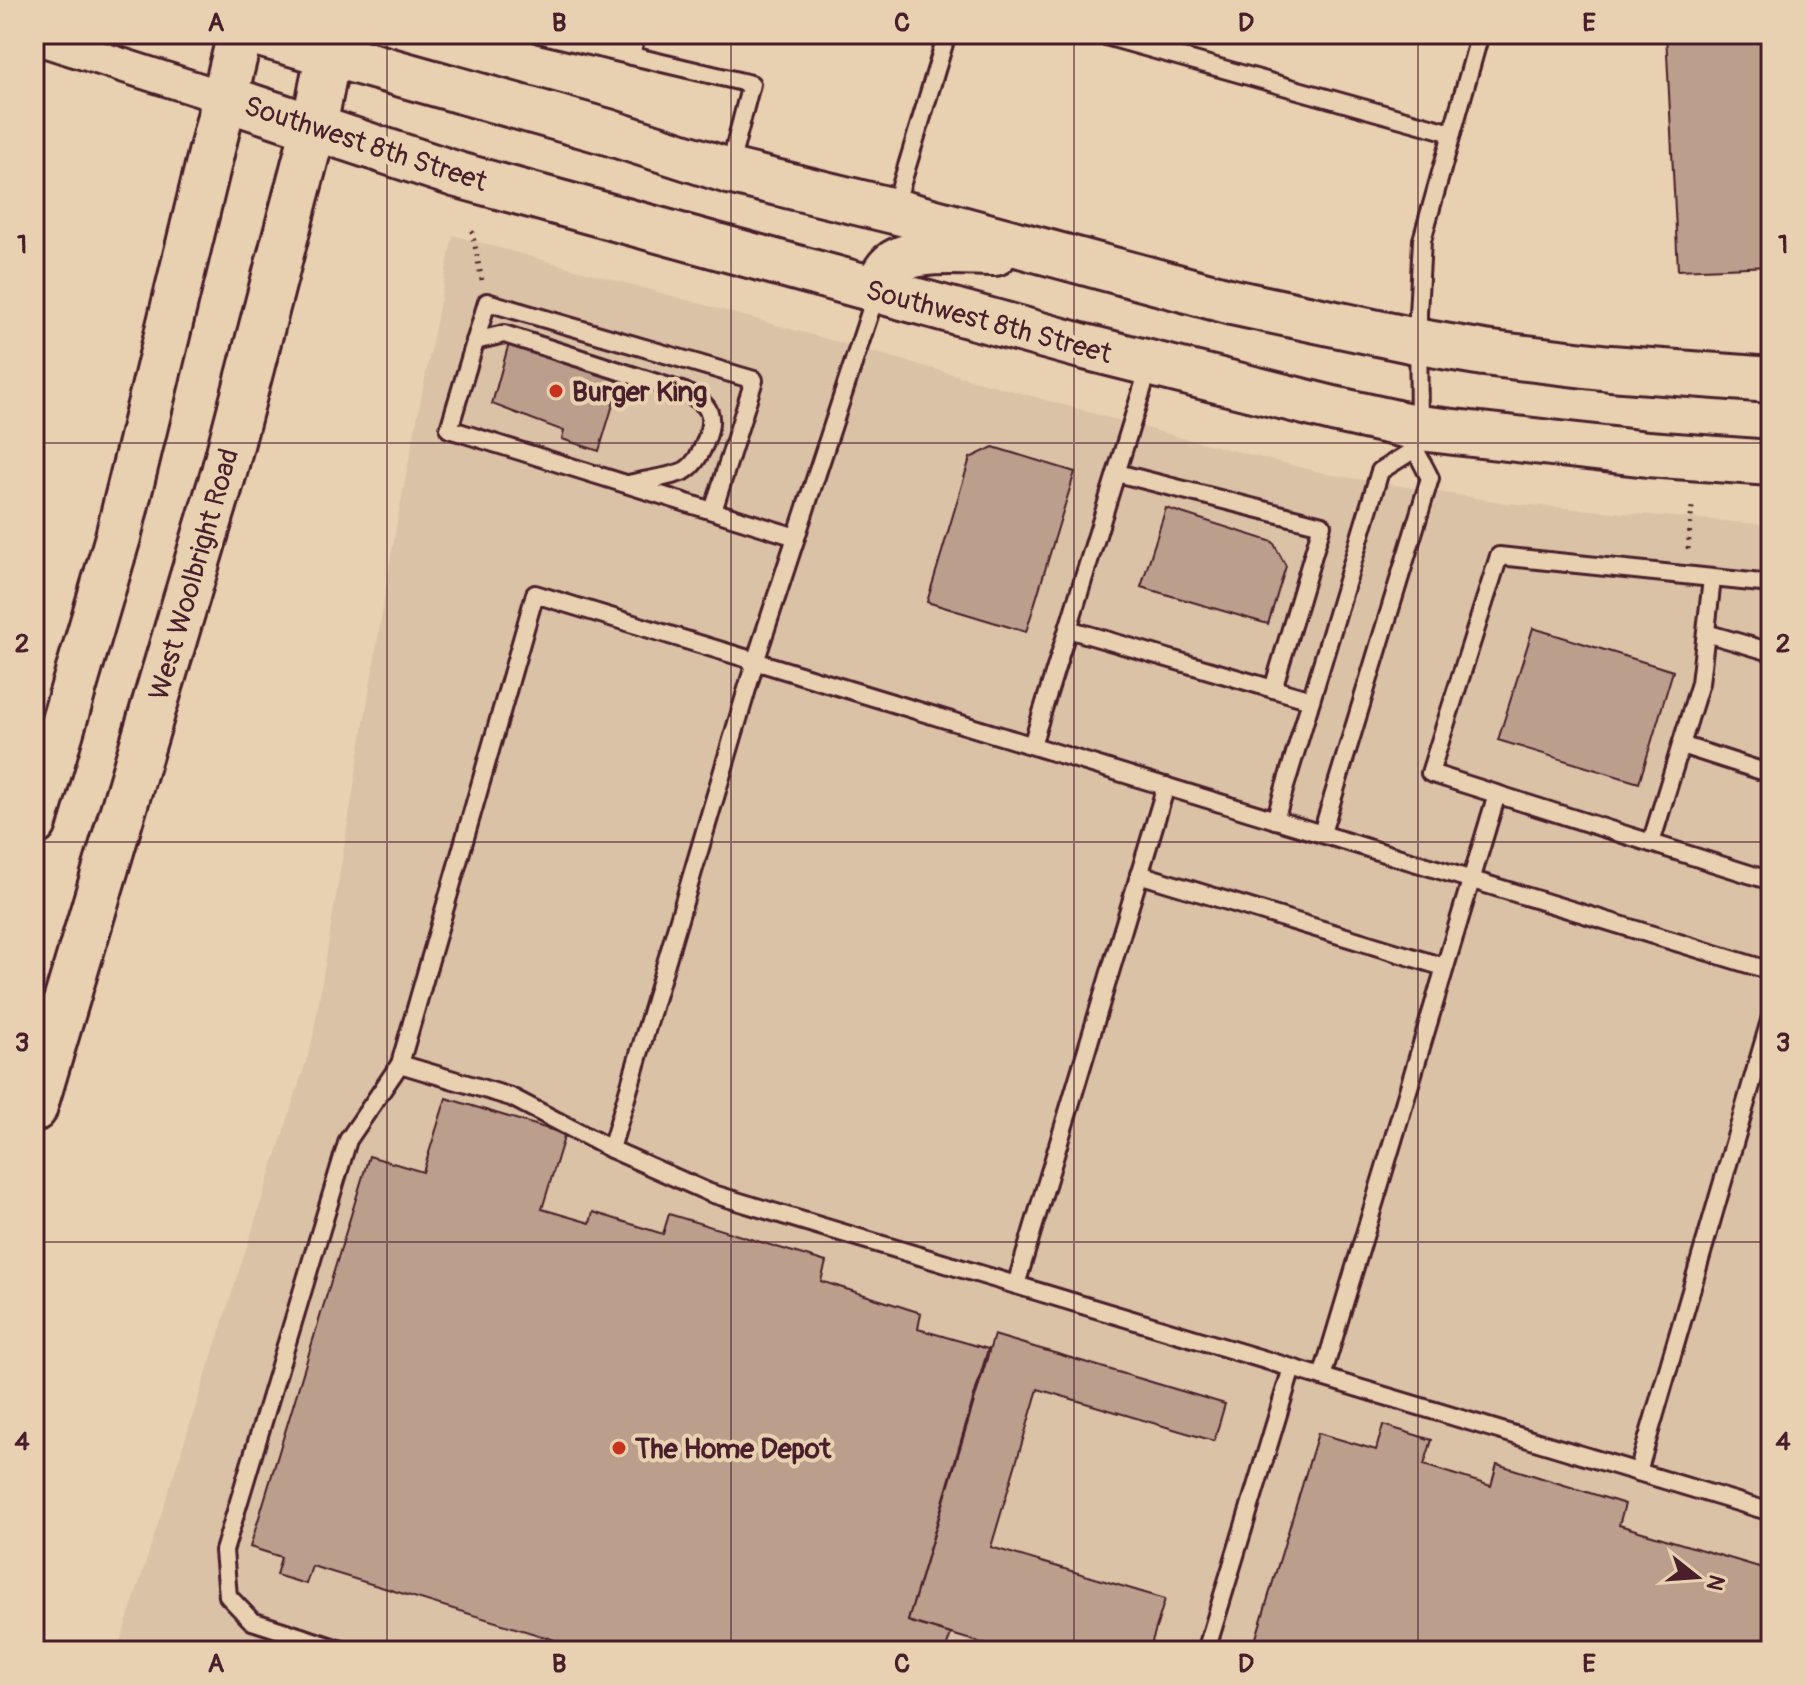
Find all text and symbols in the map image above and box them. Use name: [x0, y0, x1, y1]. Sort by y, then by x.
text: A: [208, 7, 225, 39]
text: B: [552, 7, 566, 39]
text: C: [894, 7, 910, 39]
text: D: [1238, 7, 1254, 39]
text: E: [1582, 7, 1596, 39]
street label: Southwest 8th Street: [240, 89, 492, 200]
text: 1: [17, 229, 27, 261]
text: 1: [1778, 229, 1788, 261]
street label: Southwest 8th Street: [862, 273, 1116, 372]
place label: Burger King: [572, 375, 707, 410]
marker: Burger King: [547, 382, 565, 400]
street label: West Woolbright Road: [142, 445, 247, 704]
text: 2: [15, 628, 29, 660]
text: 2: [1776, 628, 1790, 660]
text: 3: [15, 1027, 29, 1059]
text: 3: [1776, 1027, 1790, 1059]
text: 4: [14, 1426, 30, 1458]
text: 4: [1775, 1426, 1791, 1458]
place label: The Home Depot: [634, 1432, 832, 1467]
marker: The Home Depot: [610, 1439, 628, 1457]
north arrow: [1657, 1537, 1737, 1617]
text: N: [1700, 1571, 1731, 1594]
text: A: [208, 1648, 225, 1680]
text: B: [552, 1648, 566, 1680]
text: C: [894, 1648, 910, 1680]
text: D: [1238, 1648, 1254, 1680]
text: E: [1582, 1648, 1596, 1680]

